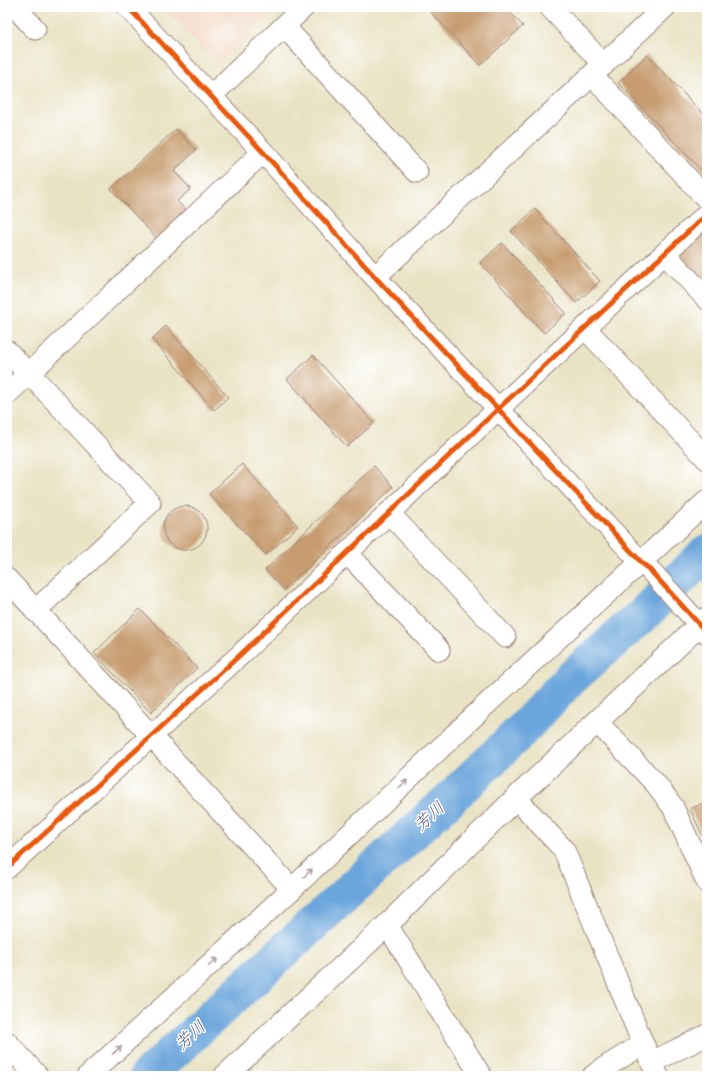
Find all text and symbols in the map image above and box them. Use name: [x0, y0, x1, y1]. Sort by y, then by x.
one-way arrow: [398, 779, 408, 789]
water label: 芳川: [409, 796, 451, 838]
one-way arrow: [303, 869, 313, 878]
one-way arrow: [208, 957, 218, 966]
water label: 芳川: [170, 1015, 212, 1057]
one-way arrow: [112, 1045, 122, 1054]

